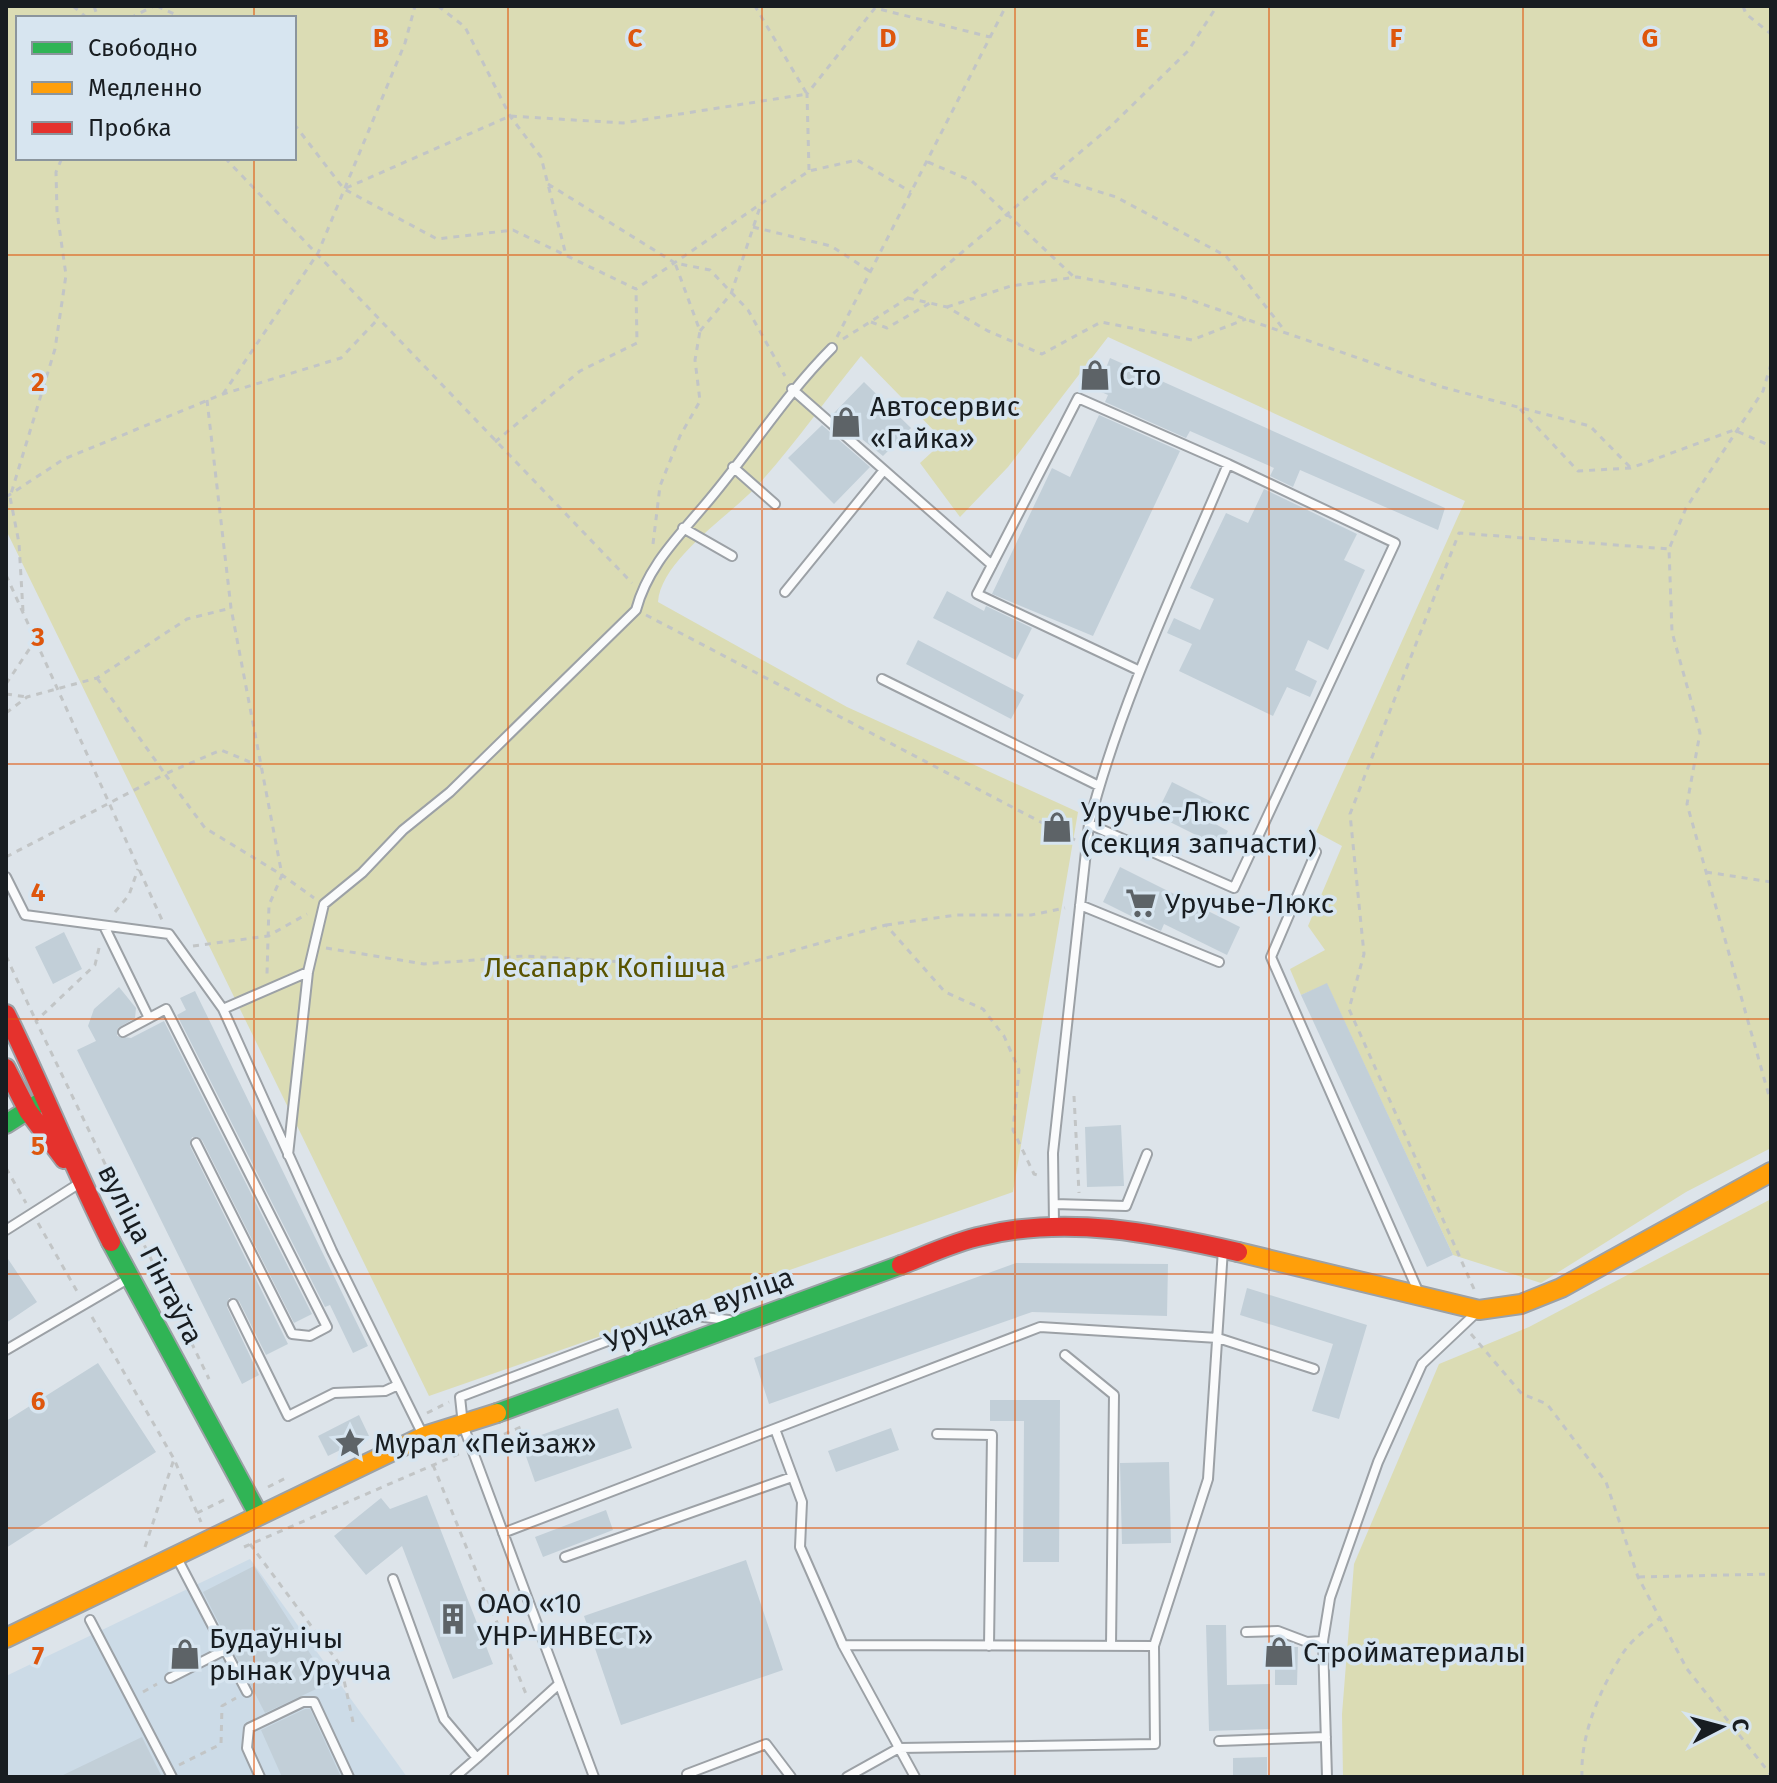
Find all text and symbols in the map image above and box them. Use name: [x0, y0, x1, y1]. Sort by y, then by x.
legend: [16, 16, 296, 160]
text: B: [373, 23, 389, 54]
text: C: [628, 23, 643, 54]
text: D: [880, 23, 897, 54]
text: E: [1135, 23, 1149, 54]
text: F: [1390, 23, 1403, 54]
text: G: [1642, 23, 1658, 54]
text: Свободно: [88, 34, 198, 62]
text: Медленно: [88, 74, 202, 102]
text: Пробка: [88, 114, 172, 142]
shop icon: Сто: [1078, 358, 1112, 392]
place label: Сто: [1119, 359, 1162, 392]
text: 2: [31, 367, 45, 398]
place label: Автосервис «Гайка»: [870, 390, 1020, 455]
shop icon: Автосервис «Гайка»: [829, 405, 863, 439]
text: 3: [30, 622, 45, 653]
place label: Уручье-Люкс (секция запчасти): [1081, 795, 1317, 860]
shop icon: Уручье-Люкс (секция запчасти): [1040, 810, 1074, 844]
text: 4: [31, 877, 46, 908]
supermarket icon: Уручье-Люкс: [1124, 886, 1158, 920]
place label: Уручье-Люкс: [1165, 887, 1334, 920]
park label: Лесапарк Копішча: [484, 951, 726, 984]
text: 5: [31, 1131, 45, 1162]
street label: вуліца Гінтаўта: [91, 1159, 210, 1350]
street label: Уруцкая вуліца: [600, 1260, 798, 1359]
text: 6: [31, 1386, 46, 1417]
place icon: Мурал «Пейзаж»: [333, 1426, 367, 1460]
place label: Мурал «Пейзаж»: [374, 1427, 597, 1460]
place label: ОАО «10 УНР-ИНВЕСТ»: [477, 1587, 653, 1652]
building icon: ОАО «10 УНР-ИНВЕСТ»: [436, 1602, 470, 1636]
place label: Будаўнічы рынак Уручча: [209, 1622, 392, 1687]
shop icon: Стройматериалы: [1262, 1635, 1296, 1669]
place label: Стройматериалы: [1303, 1636, 1526, 1669]
shop icon: Будаўнічы рынак Уручча: [168, 1637, 202, 1671]
text: 7: [32, 1641, 44, 1672]
north arrow: [1681, 1687, 1761, 1767]
text: С: [1726, 1717, 1755, 1733]

